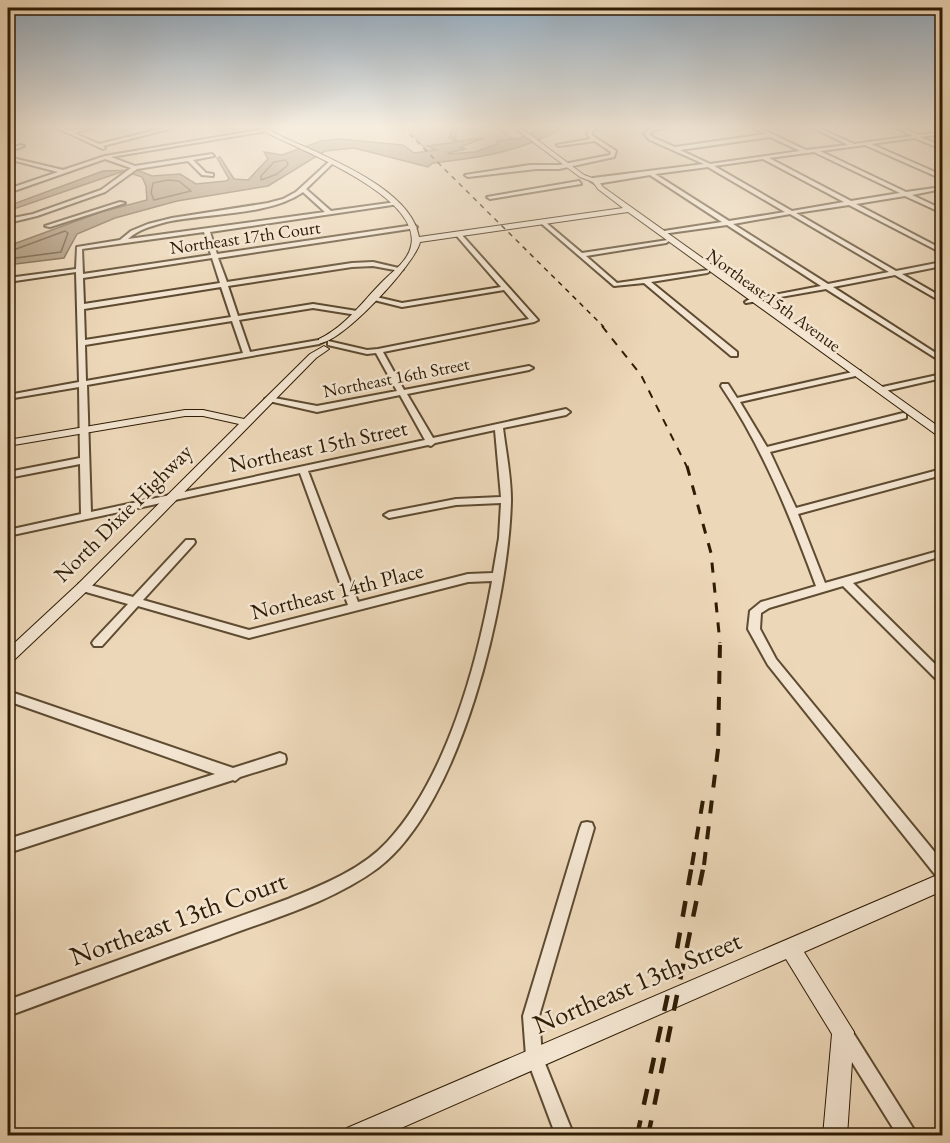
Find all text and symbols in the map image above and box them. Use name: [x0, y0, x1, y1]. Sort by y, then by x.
street label: Northeast 17th Court: [168, 215, 322, 259]
street label: Northeast 15th Avenue: [702, 243, 846, 357]
street label: Northeast 16th Street: [321, 351, 472, 402]
street label: Northeast 15th Street: [226, 413, 410, 479]
street label: North Dixie Highway: [47, 437, 199, 589]
street label: Northeast 14th Place: [248, 555, 427, 626]
street label: Northeast 13th Court: [65, 862, 292, 973]
street label: Northeast 13th Street: [527, 922, 747, 1042]

